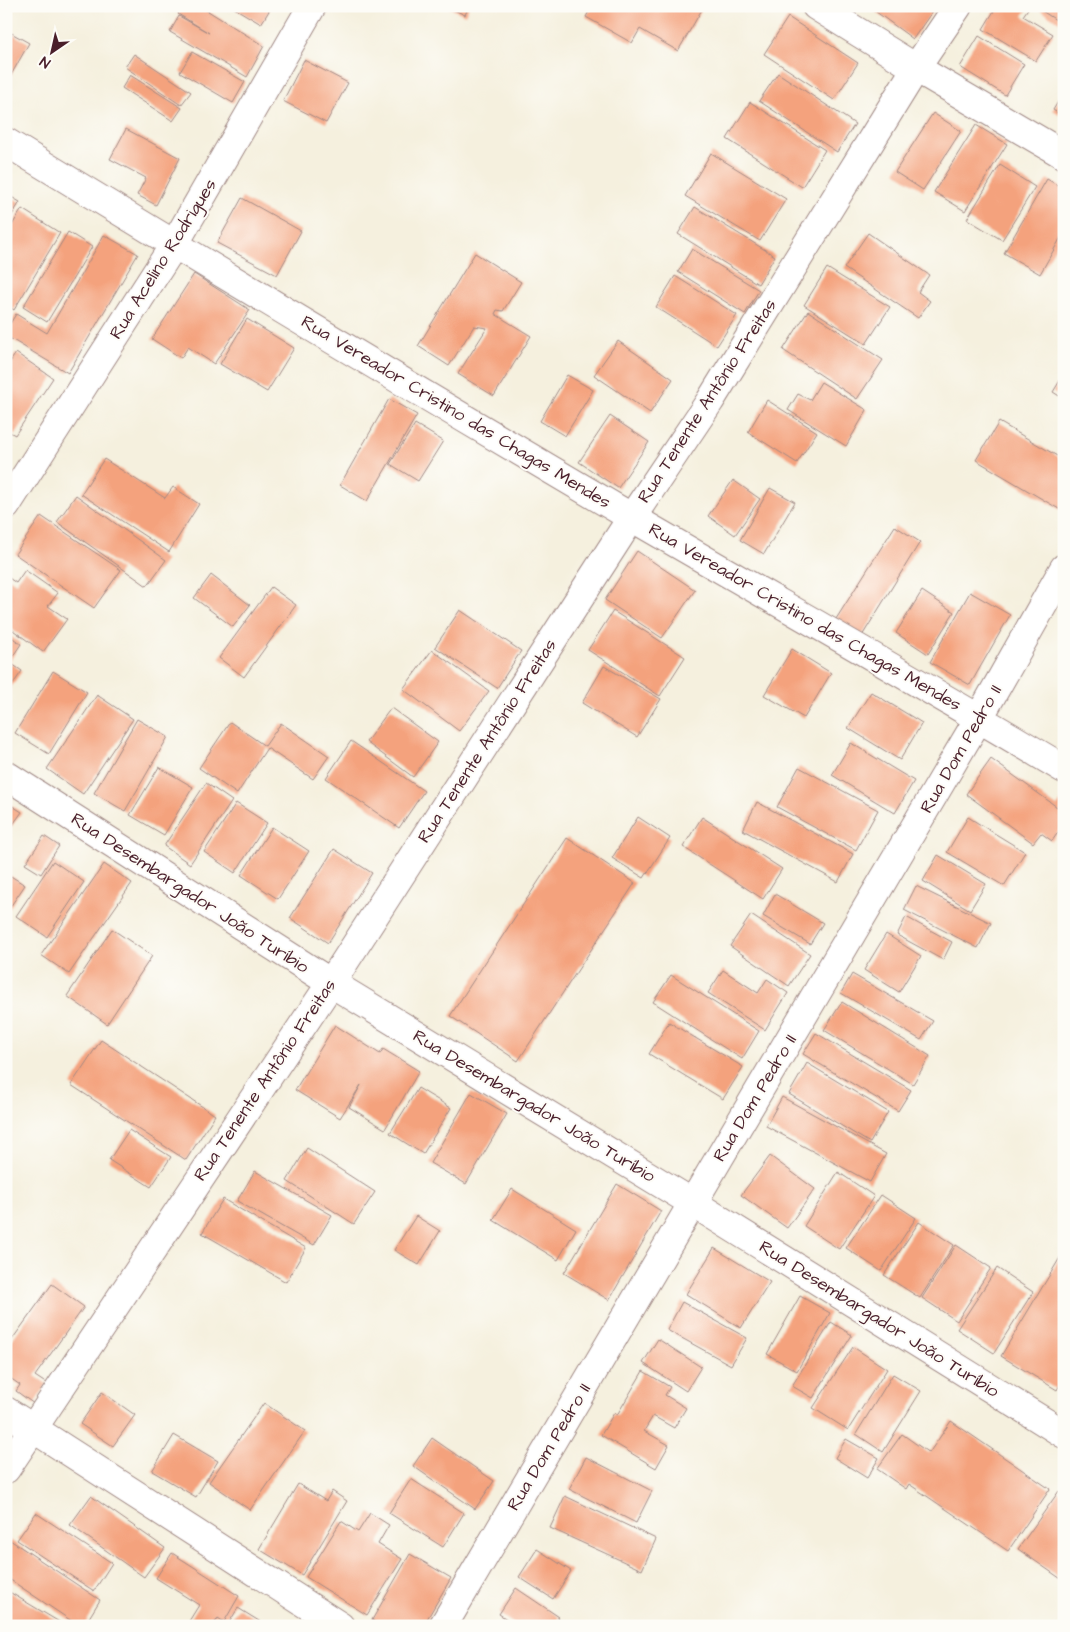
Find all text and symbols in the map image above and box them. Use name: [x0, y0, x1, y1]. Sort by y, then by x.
north arrow: [28, 28, 78, 78]
text: N: [36, 51, 55, 73]
street label: Rua Acelino Rodrigues: [103, 174, 223, 345]
street label: Rua Tenente Antônio Freitas: [632, 294, 782, 508]
street label: Rua Vereador Cristino das Chagas Mendes: [296, 309, 616, 516]
street label: Rua Vereador Cristino das Chagas Mendes: [644, 517, 966, 718]
street label: Rua Tenente Antônio Freitas: [412, 634, 562, 848]
street label: Rua Dom Pedro II: [914, 680, 1008, 818]
street label: Rua Desembargador João Turíbio: [66, 807, 314, 980]
street label: Rua Tenente Antônio Freitas: [188, 974, 342, 1186]
street label: Rua Desembargador João Turíbio: [408, 1023, 660, 1189]
street label: Rua Dom Pedro II: [707, 1030, 803, 1166]
street label: Rua Desembargador João Turíbio: [754, 1235, 1004, 1404]
street label: Rua Dom Pedro II: [501, 1379, 597, 1515]

